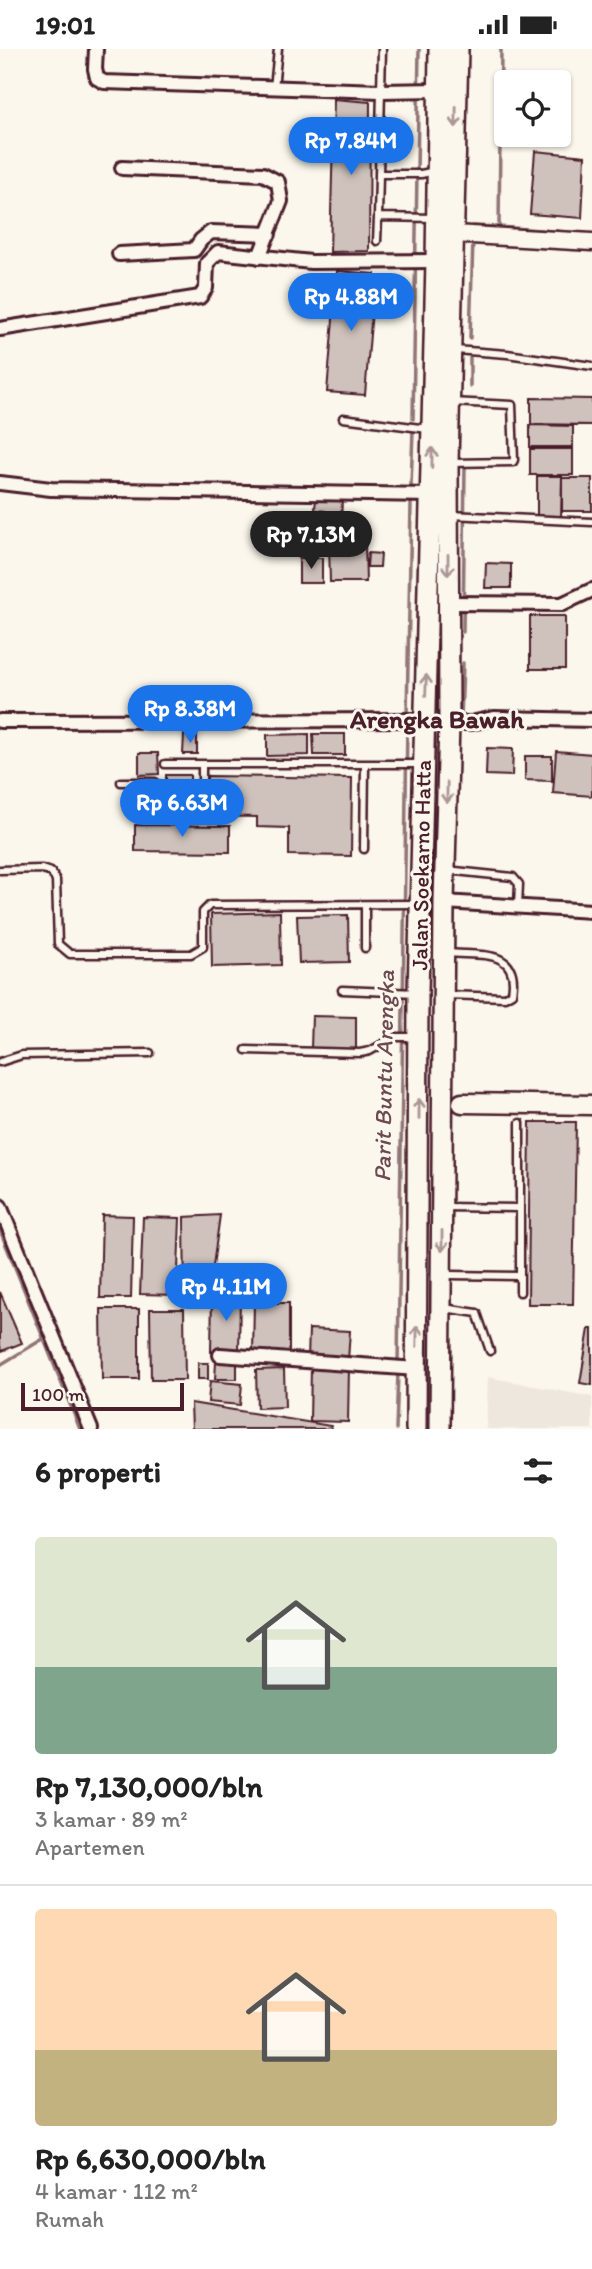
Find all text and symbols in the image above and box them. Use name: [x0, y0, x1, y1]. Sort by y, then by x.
text: 19:01: [35, 9, 95, 41]
map controls: [494, 70, 571, 147]
button: locate: [494, 70, 571, 147]
one-way arrow: [449, 105, 462, 128]
pin: Rp 7.84M: [279, 117, 423, 177]
text: Rp 7.84M: [305, 126, 397, 154]
pin: Rp 4.88M: [279, 273, 423, 333]
text: Rp 4.88M: [304, 282, 398, 310]
one-way arrow: [425, 447, 439, 470]
pin: Rp 7.13M: [239, 511, 383, 571]
text: Rp 7.13M: [266, 520, 356, 548]
one-way arrow: [441, 553, 455, 576]
one-way arrow: [419, 674, 433, 697]
pin: Rp 8.38M: [118, 685, 262, 745]
text: Rp 8.38M: [144, 694, 236, 722]
district label: Arengka Bawah: [349, 703, 524, 735]
street label: Jalan Soekarno Hatta: [405, 759, 437, 971]
pin: Rp 6.63M: [110, 779, 254, 839]
one-way arrow: [440, 781, 454, 804]
text: Rp 6.63M: [136, 788, 228, 816]
water label: Parit Buntu Arengka: [367, 969, 400, 1182]
one-way arrow: [412, 1098, 426, 1121]
one-way arrow: [435, 1229, 449, 1252]
pin: Rp 4.11M: [154, 1263, 298, 1323]
text: Rp 4.11M: [181, 1272, 271, 1300]
one-way arrow: [410, 1325, 424, 1348]
scale bar: [21, 1380, 184, 1412]
text: 100 m: [32, 1383, 84, 1406]
icon: filters: [519, 1452, 557, 1490]
text: 6 properti: [35, 1453, 161, 1490]
icon: home: [233, 1582, 359, 1708]
text: Rp 7,130,000/bln: [35, 1768, 263, 1805]
text: 3 kamar · 89 m²: [35, 1805, 188, 1833]
text: Apartemen: [35, 1833, 145, 1861]
icon: home: [233, 1954, 359, 2080]
text: Rp 6,630,000/bln: [35, 2140, 266, 2177]
text: 4 kamar · 112 m²: [35, 2177, 198, 2205]
text: Rumah: [35, 2205, 104, 2233]

